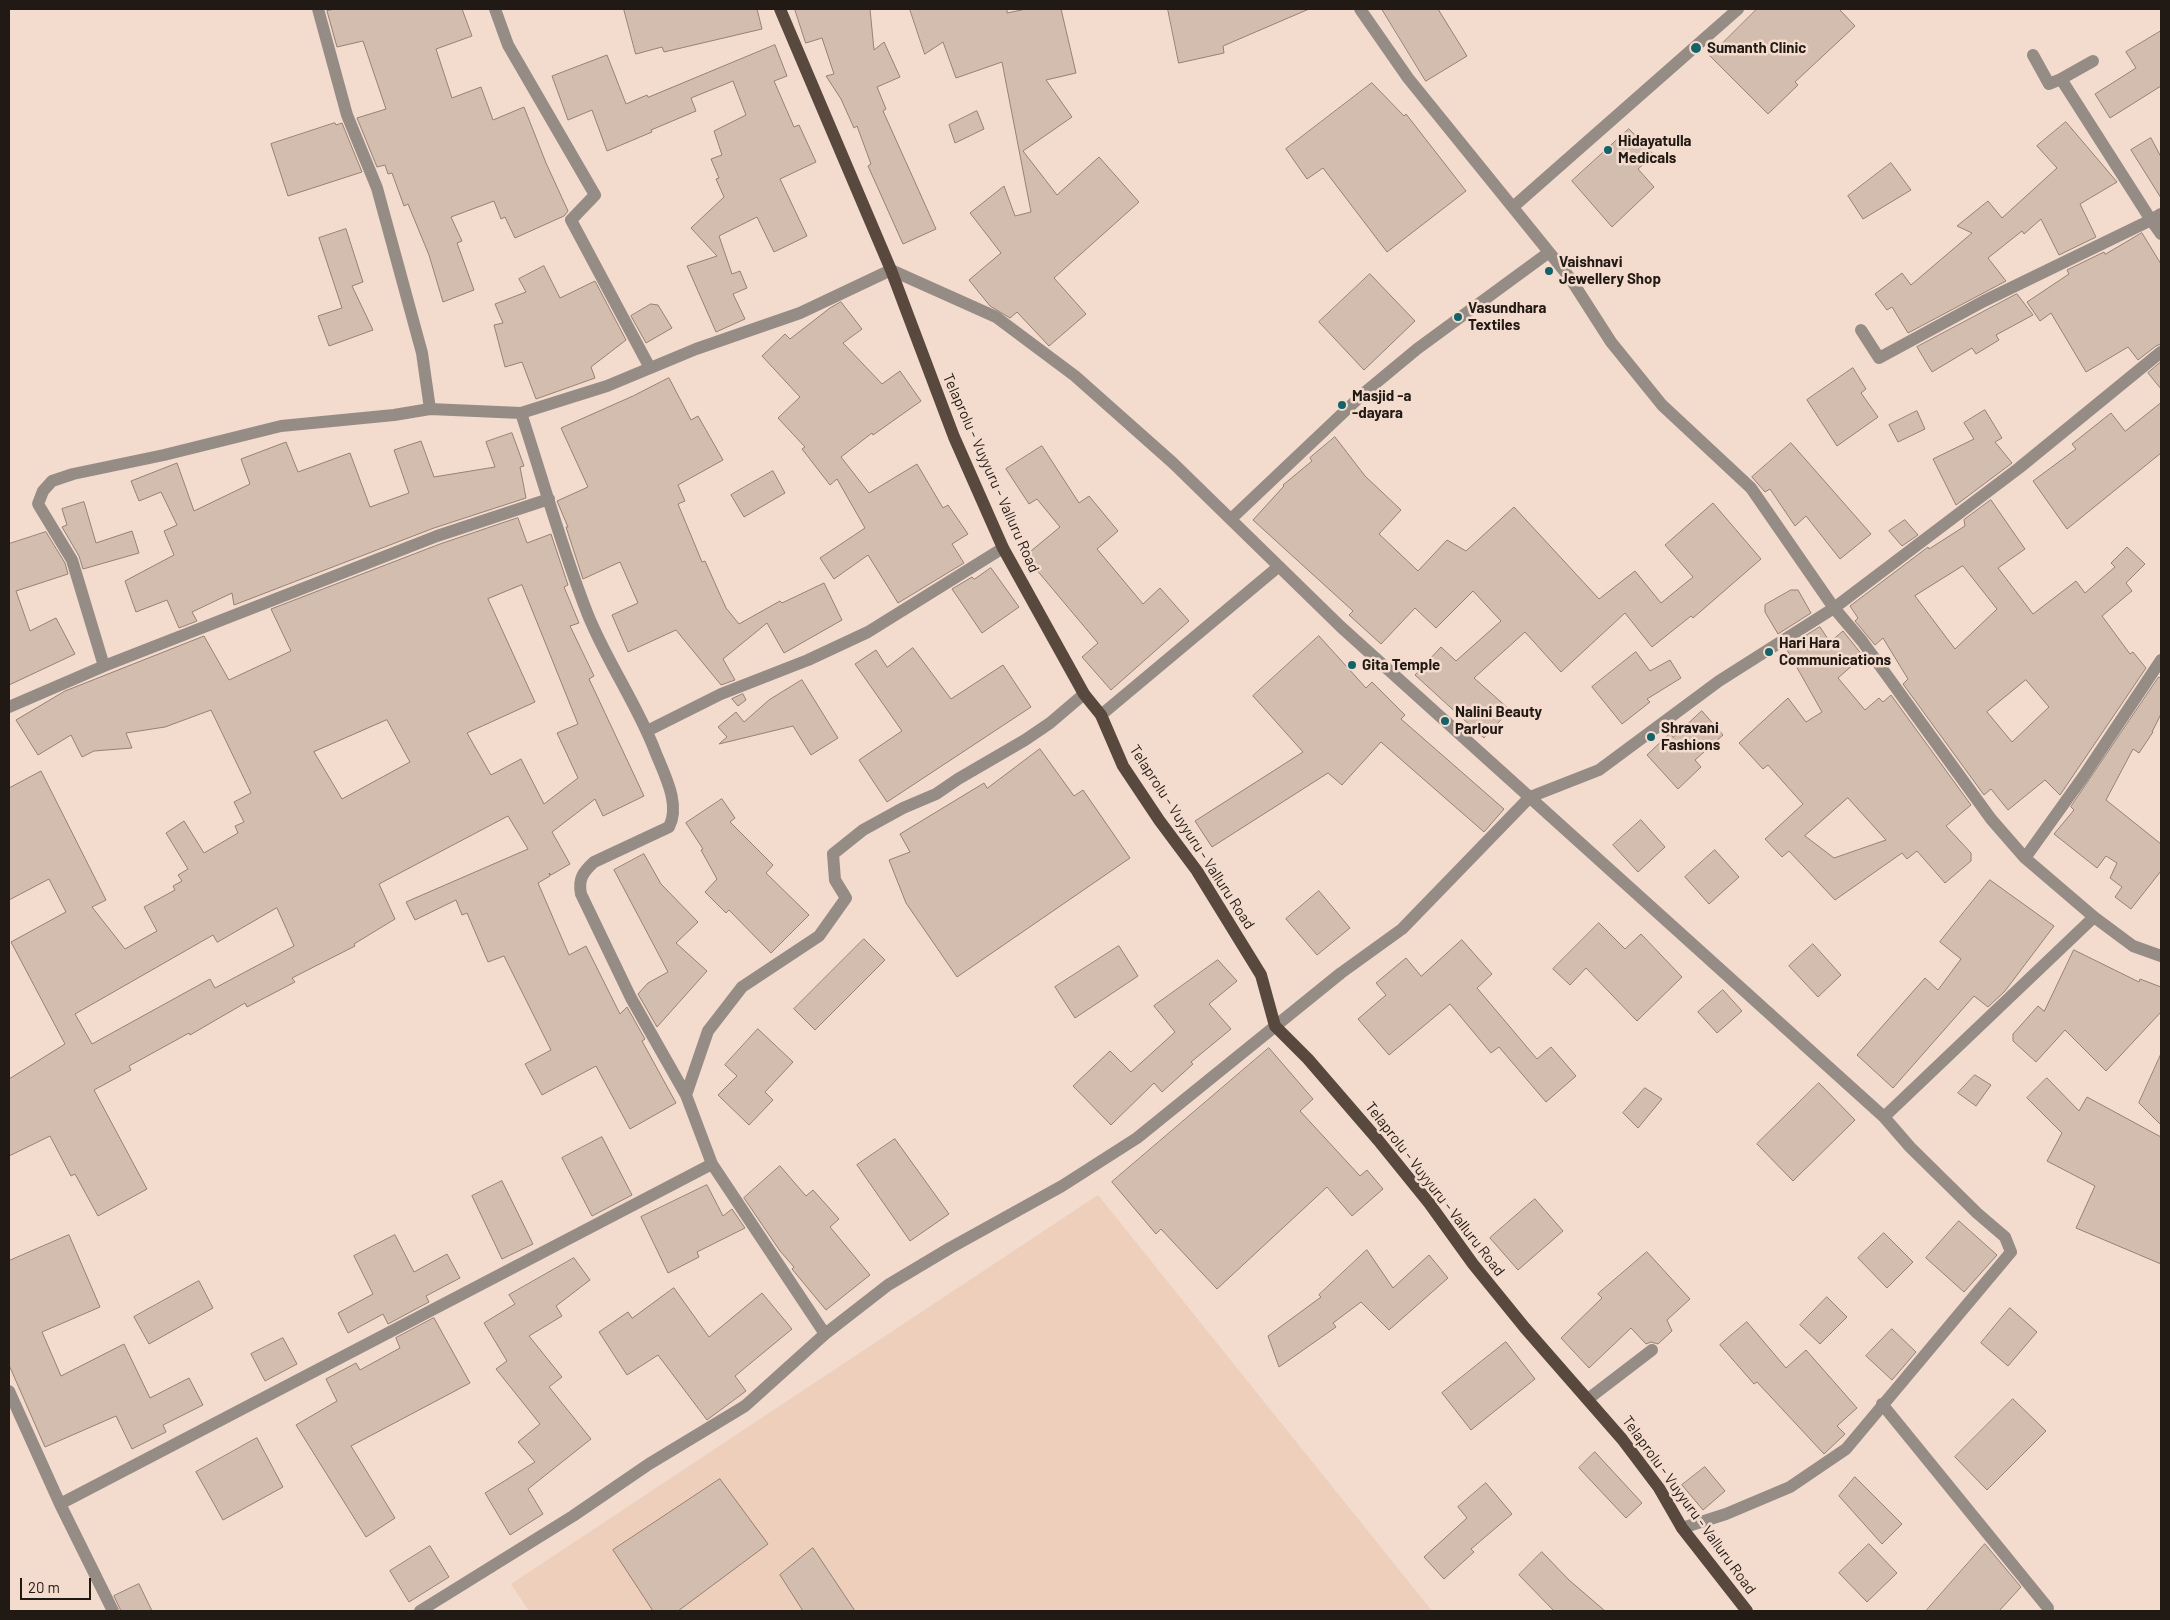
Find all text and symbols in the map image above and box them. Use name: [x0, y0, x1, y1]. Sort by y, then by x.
place label: Sumanth Clinic: [1707, 39, 1806, 57]
marker: Sumanth Clinic: [1689, 41, 1703, 55]
place label: Hidayatulla Medicals: [1618, 132, 1691, 167]
marker: Hidayatulla Medicals: [1602, 144, 1614, 156]
place label: Vaishnavi Jewellery Shop: [1559, 253, 1661, 288]
marker: Vaishnavi Jewellery Shop: [1543, 265, 1555, 277]
place label: Vasundhara Textiles: [1468, 299, 1546, 334]
marker: Vasundhara Textiles: [1452, 311, 1464, 323]
street label: Telaprolu - Vuyyuru - Valluru Road: [939, 371, 1043, 575]
place label: Masjid -a -dayara: [1352, 387, 1411, 422]
marker: Masjid -a -dayara: [1336, 399, 1348, 411]
place label: Hari Hara Communications: [1779, 634, 1891, 669]
marker: Hari Hara Communications: [1763, 646, 1775, 658]
place label: Gita Temple: [1362, 656, 1440, 674]
marker: Gita Temple: [1346, 659, 1358, 671]
place label: Nalini Beauty Parlour: [1455, 703, 1542, 738]
marker: Nalini Beauty Parlour: [1439, 715, 1451, 727]
place label: Shravani Fashions: [1661, 719, 1720, 754]
marker: Shravani Fashions: [1645, 731, 1657, 743]
street label: Telaprolu - Vuyyuru - Valluru Road: [1126, 741, 1258, 933]
street label: Telaprolu - Vuyyuru - Valluru Road: [1361, 1098, 1509, 1280]
street label: Telaprolu - Vuyyuru - Valluru Road: [1618, 1412, 1760, 1598]
scale bar: [22, 1568, 94, 1600]
text: 20 m: [28, 1578, 60, 1596]

